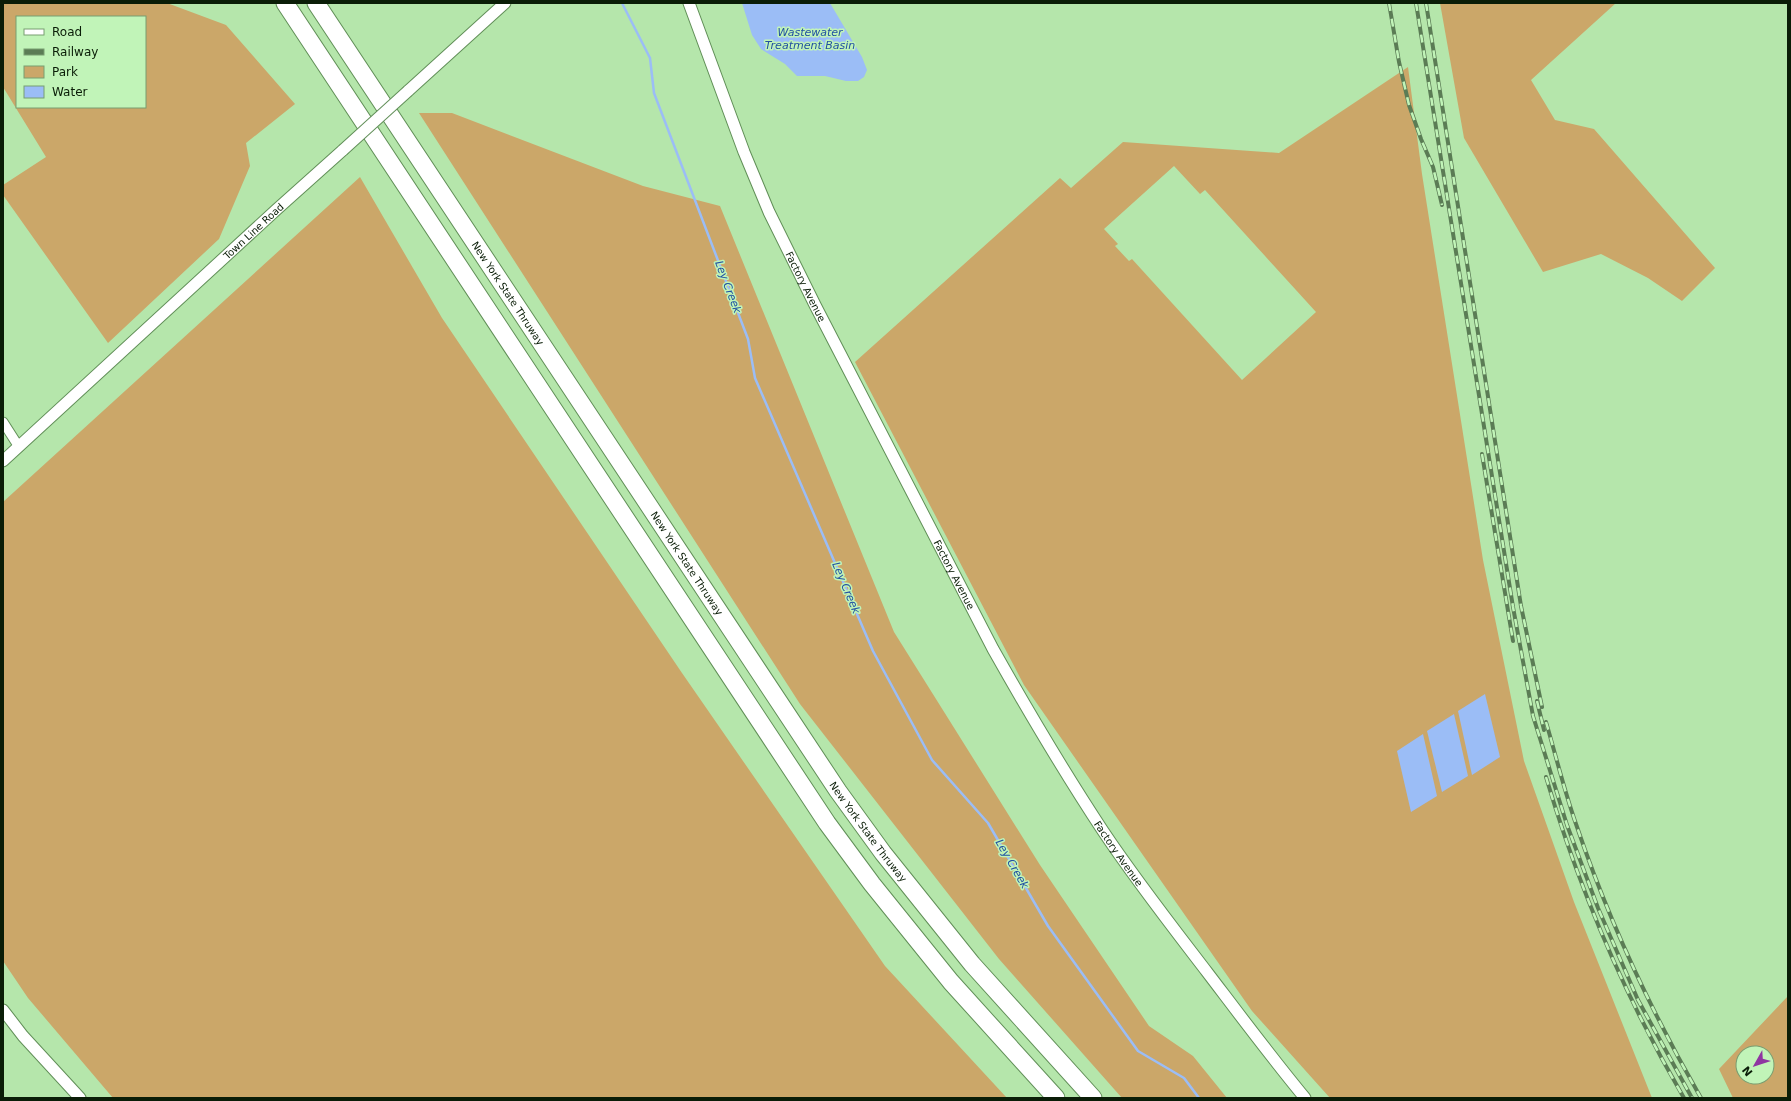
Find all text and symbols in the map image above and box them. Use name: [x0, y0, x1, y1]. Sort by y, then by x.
legend: [16, 16, 146, 108]
text: Road: [52, 25, 82, 39]
water label: Wastewater Treatment Basin: [765, 26, 855, 52]
text: Railway: [52, 45, 98, 59]
text: Park: [52, 65, 78, 79]
text: Water: [52, 85, 88, 99]
street label: Town Line Road: [220, 201, 286, 262]
street label: New York State Thruway: [470, 239, 546, 347]
street label: Factory Avenue: [784, 250, 828, 323]
water label: Ley Creek: [712, 259, 744, 316]
street label: New York State Thruway: [649, 509, 725, 617]
street label: Factory Avenue: [932, 538, 977, 611]
water label: Ley Creek: [829, 560, 863, 616]
street label: New York State Thruway: [828, 779, 909, 884]
street label: Factory Avenue: [1092, 819, 1145, 888]
water label: Ley Creek: [993, 837, 1032, 892]
north arrow: [1735, 1045, 1775, 1085]
text: N: [1740, 1063, 1756, 1079]

